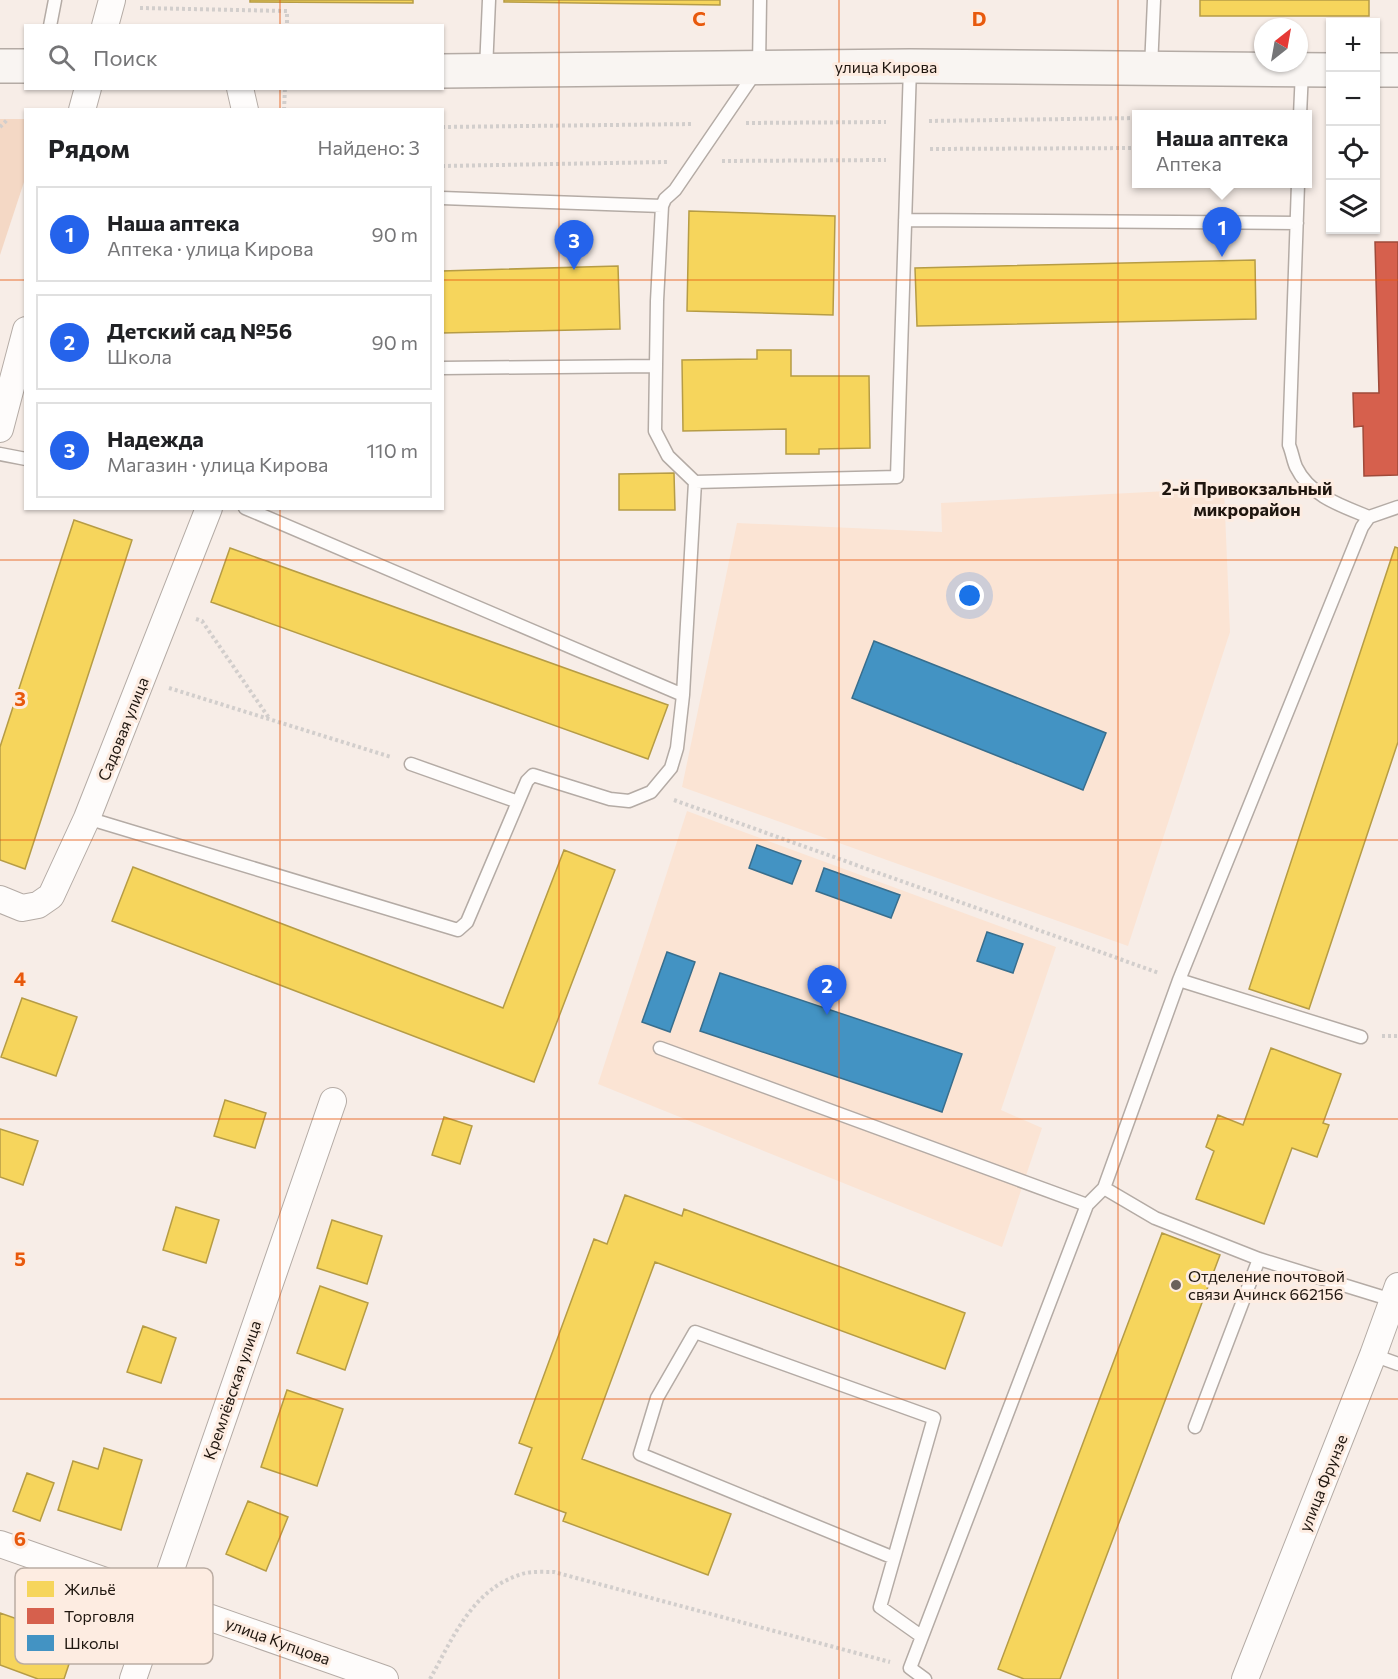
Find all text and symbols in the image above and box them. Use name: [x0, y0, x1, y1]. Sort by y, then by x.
text: C: [692, 6, 706, 30]
text: D: [972, 6, 986, 30]
north arrow: [1254, 18, 1308, 72]
map controls: [1326, 18, 1380, 234]
button: +: [1326, 18, 1380, 72]
search box: [24, 24, 444, 90]
icon: search: [45, 41, 78, 74]
text: Поиск: [93, 44, 158, 71]
street label: улица Кирова: [835, 57, 937, 76]
button: −: [1326, 72, 1380, 126]
popup: [1132, 110, 1312, 188]
text: Наша аптека: [1156, 124, 1288, 151]
button: locate: [1326, 126, 1380, 180]
text: Рядом: [48, 132, 130, 163]
text: Найдено: 3: [318, 135, 420, 159]
text: Аптека: [1156, 151, 1222, 175]
button: layers: [1326, 180, 1380, 234]
pin: 1: [1202, 208, 1242, 257]
text: Наша аптека: [107, 209, 240, 236]
pin: 3: [554, 220, 594, 270]
text: 1: [65, 222, 74, 246]
text: 90 m: [372, 222, 418, 246]
text: Аптека · улица Кирова: [107, 236, 314, 260]
text: Детский сад №56: [107, 317, 292, 344]
text: 2: [64, 330, 75, 354]
text: 90 m: [372, 330, 418, 354]
text: Школа: [107, 344, 172, 368]
text: Надежда: [107, 425, 204, 452]
text: 3: [64, 438, 75, 462]
text: 110 m: [367, 438, 418, 462]
text: Магазин · улица Кирова: [107, 452, 328, 476]
district label: 2-й Привокзальный микрорайон: [1162, 477, 1332, 520]
your location: [955, 581, 984, 610]
street label: Садовая улица: [93, 674, 152, 783]
text: 3: [14, 686, 26, 710]
text: 4: [14, 966, 26, 990]
pin: 2: [808, 966, 846, 1015]
text: 5: [14, 1246, 26, 1270]
place label: Отделение почтовой связи Ачинск 662156: [1188, 1266, 1345, 1303]
marker: Отделение почтовой связи Ачинск 662156: [1169, 1278, 1183, 1292]
street label: Кремлёвская улица: [199, 1318, 264, 1462]
street label: улица Фрунзе: [1294, 1431, 1351, 1534]
text: 6: [14, 1526, 26, 1550]
legend: [15, 1568, 213, 1664]
text: Жильё: [64, 1579, 116, 1598]
text: Торговля: [64, 1606, 135, 1625]
street label: улица Купцова: [223, 1613, 333, 1668]
text: Школы: [64, 1633, 119, 1652]

